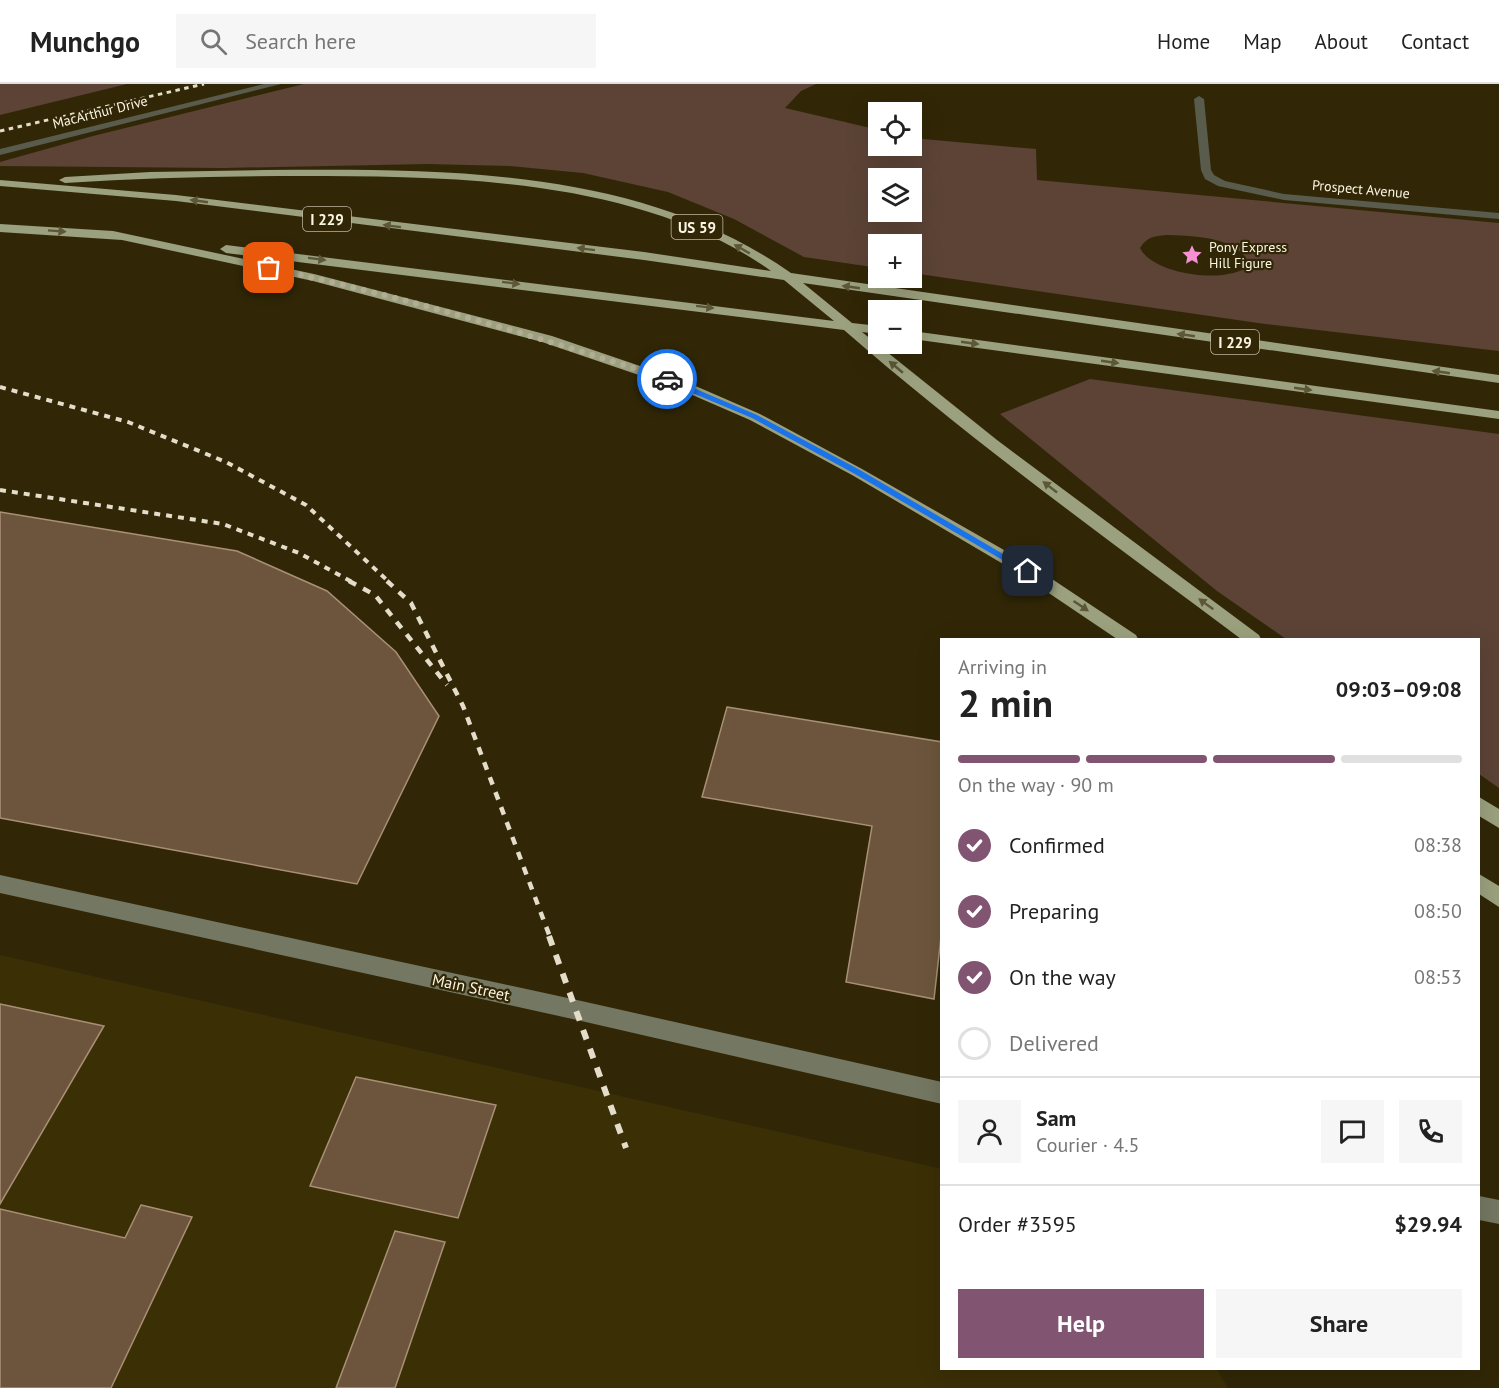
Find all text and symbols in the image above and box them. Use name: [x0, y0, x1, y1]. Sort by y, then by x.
search box: [176, 14, 596, 68]
text: Munchgo: [30, 23, 140, 60]
icon: search: [197, 25, 230, 58]
text: Search here: [245, 27, 356, 55]
text: Home: [1157, 28, 1210, 55]
text: Map: [1243, 28, 1282, 55]
text: About: [1315, 28, 1368, 55]
text: Contact: [1401, 28, 1469, 55]
street label: MacArthur Drive: [51, 91, 149, 133]
map controls: [868, 102, 922, 354]
button: locate: [868, 102, 922, 156]
button: layers: [868, 168, 922, 222]
street label: Prospect Avenue: [1311, 176, 1411, 202]
one-way arrow: [189, 197, 208, 206]
road number: I 229: [303, 207, 351, 231]
road number: US 59: [672, 215, 722, 239]
one-way arrow: [382, 222, 401, 231]
one-way arrow: [47, 227, 66, 236]
button: +: [868, 234, 922, 288]
place label: Pony Express Hill Figure: [1209, 238, 1287, 272]
pin: [243, 242, 294, 293]
one-way arrow: [734, 243, 750, 254]
place icon: Pony Express Hill Figure: [1180, 243, 1204, 267]
one-way arrow: [576, 244, 595, 254]
icon: bag: [252, 251, 285, 284]
one-way arrow: [308, 254, 327, 264]
one-way arrow: [502, 278, 521, 288]
one-way arrow: [842, 282, 861, 291]
button: −: [868, 300, 922, 354]
one-way arrow: [695, 302, 714, 311]
road number: I 229: [1211, 330, 1259, 354]
one-way arrow: [1176, 331, 1195, 340]
one-way arrow: [961, 338, 980, 347]
courier: [637, 349, 697, 409]
one-way arrow: [1101, 357, 1120, 366]
one-way arrow: [888, 361, 904, 374]
icon: car: [651, 363, 684, 396]
one-way arrow: [1431, 367, 1450, 376]
one-way arrow: [1294, 384, 1313, 394]
one-way arrow: [1042, 481, 1058, 494]
pin: [1002, 545, 1053, 596]
icon: home: [1011, 554, 1044, 587]
one-way arrow: [1199, 599, 1214, 611]
one-way arrow: [1073, 600, 1089, 611]
text: Arriving in: [958, 654, 1047, 680]
text: 09:03–09:08: [1336, 675, 1462, 703]
text: 2 min: [958, 677, 1053, 728]
text: On the way · 90 m: [958, 772, 1114, 798]
icon: check: [958, 829, 991, 862]
text: Confirmed: [1009, 831, 1105, 859]
text: 08:38: [1414, 832, 1462, 858]
icon: check: [958, 895, 991, 928]
text: Preparing: [1009, 897, 1099, 925]
text: 08:50: [1414, 898, 1462, 924]
icon: check: [958, 961, 991, 994]
text: On the way: [1009, 963, 1116, 991]
text: 08:53: [1414, 964, 1462, 990]
street label: Main Street: [430, 969, 512, 1005]
text: Delivered: [1009, 1029, 1099, 1057]
button: person: [958, 1100, 1021, 1163]
button: chat: [1321, 1100, 1384, 1163]
button: phone: [1399, 1100, 1462, 1163]
text: Sam: [1036, 1104, 1076, 1132]
text: Courier · 4.5: [1036, 1132, 1139, 1158]
text: Order #3595: [958, 1210, 1077, 1238]
text: $29.94: [1394, 1210, 1462, 1238]
button: Help: [958, 1289, 1204, 1358]
button: Share: [1216, 1289, 1462, 1358]

